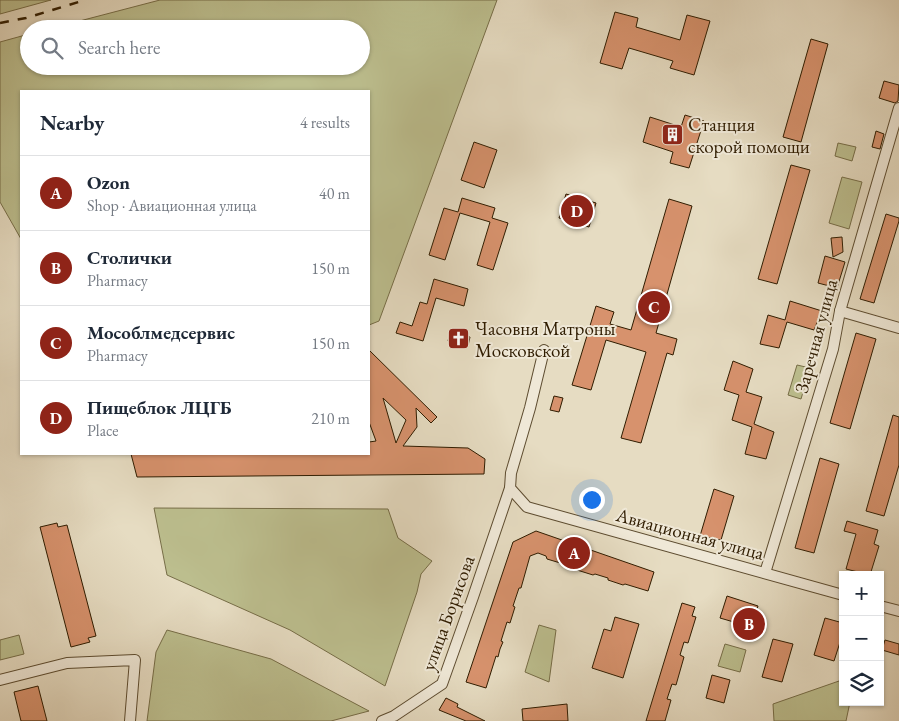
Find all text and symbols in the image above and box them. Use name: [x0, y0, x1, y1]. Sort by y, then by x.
search box: [20, 20, 370, 75]
icon: search: [38, 34, 66, 62]
text: Search here: [78, 35, 160, 60]
text: Nearby: [40, 109, 104, 136]
text: 4 results: [300, 112, 350, 133]
place label: Станция скорой помощи: [688, 112, 810, 159]
building icon: Станция скорой помощи: [660, 123, 684, 147]
text: Ozon: [87, 170, 130, 195]
text: A: [50, 183, 62, 204]
text: 40 m: [319, 183, 350, 204]
pin: D: [561, 192, 593, 230]
text: Shop · Авиационная улица: [87, 195, 257, 216]
text: Столички: [87, 245, 172, 270]
text: B: [51, 258, 61, 279]
text: 150 m: [311, 258, 350, 279]
text: Pharmacy: [87, 270, 148, 291]
street label: Заречная улица: [789, 276, 843, 396]
pin: C: [638, 288, 670, 326]
place label: Часовня Матроны Московской: [475, 316, 616, 363]
text: Мособлмедсервис: [87, 320, 235, 345]
church icon: Часовня Матроны Московской: [447, 327, 471, 351]
text: C: [50, 333, 62, 354]
text: 150 m: [311, 333, 350, 354]
text: Pharmacy: [87, 345, 148, 366]
text: Пищеблок ЛЦГБ: [87, 395, 232, 420]
text: D: [50, 408, 62, 429]
text: 210 m: [311, 408, 350, 429]
text: Place: [87, 420, 119, 441]
your location: [579, 487, 605, 513]
street label: Авиационная улица: [612, 502, 767, 566]
pin: A: [558, 534, 590, 572]
street label: улица Борисова: [416, 551, 481, 674]
map controls: [839, 571, 884, 706]
button: +: [839, 571, 884, 616]
pin: B: [733, 605, 765, 643]
button: −: [839, 616, 884, 661]
button: layers: [839, 661, 884, 706]

